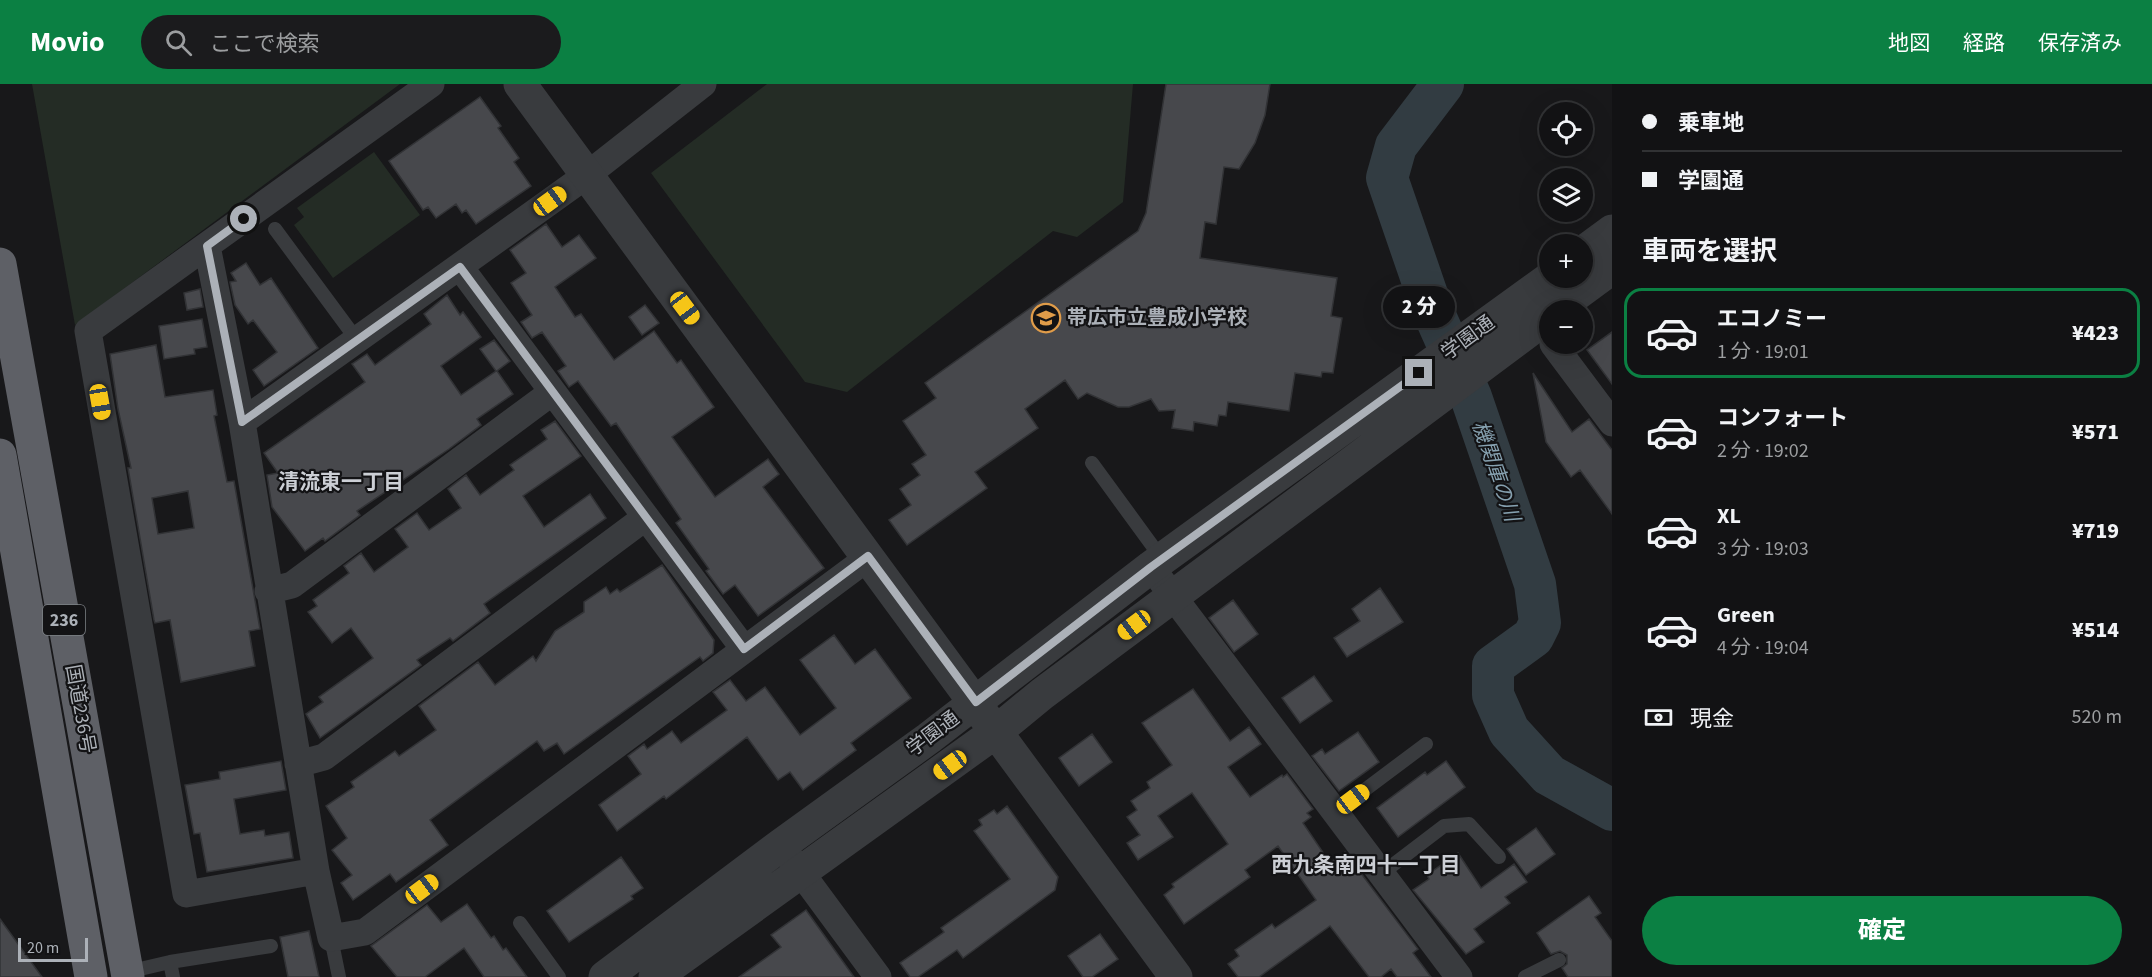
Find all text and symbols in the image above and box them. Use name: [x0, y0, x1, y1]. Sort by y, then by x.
search box: [141, 15, 561, 69]
text: Movio: [30, 22, 105, 62]
icon: search: [162, 26, 195, 59]
text: ここで検索: [210, 28, 320, 60]
text: 地図: [1888, 28, 1930, 58]
text: 経路: [1963, 28, 2005, 58]
text: 保存済み: [2038, 28, 2122, 58]
map controls: [1539, 102, 1593, 354]
button: locate: [1539, 102, 1593, 156]
text: 乗車地: [1678, 107, 1744, 139]
text: 学園通: [1678, 165, 1744, 197]
button: layers: [1539, 168, 1593, 222]
car: [530, 183, 570, 219]
route start: [230, 205, 257, 232]
text: 車両を選択: [1642, 232, 1777, 271]
button: +: [1539, 234, 1593, 288]
callout: 2 分: [1383, 286, 1455, 328]
car: [667, 288, 703, 328]
text: 2 分: [1402, 293, 1436, 321]
button: −: [1539, 300, 1593, 354]
school or university icon: 帯広市立豊成小学校: [1030, 302, 1062, 334]
text: エコノミー: [1717, 303, 1827, 335]
place label: 帯広市立豊成小学校: [1067, 304, 1247, 332]
icon: car: [1645, 306, 1699, 360]
street label: 学園通: [1436, 309, 1500, 367]
text: ¥423: [2072, 317, 2119, 349]
text: 1 分 · 19:01: [1717, 338, 1809, 366]
route end: [1405, 359, 1432, 386]
car: [88, 383, 112, 421]
text: コンフォート: [1717, 402, 1848, 434]
icon: car: [1645, 405, 1699, 459]
water label: 機関庫の川: [1465, 416, 1528, 527]
text: ¥571: [2072, 416, 2119, 448]
text: 2 分 · 19:02: [1717, 437, 1809, 465]
district label: 清流東一丁目: [278, 467, 404, 497]
text: XL: [1717, 500, 1741, 532]
icon: car: [1645, 504, 1699, 558]
text: ¥719: [2072, 515, 2119, 547]
text: 3 分 · 19:03: [1717, 535, 1809, 563]
text: Green: [1717, 599, 1775, 631]
icon: car: [1645, 603, 1699, 657]
road number: 236: [43, 605, 85, 635]
car: [1114, 607, 1154, 643]
text: ¥514: [2072, 614, 2119, 646]
text: 4 分 · 19:04: [1717, 634, 1809, 662]
street label: 国道236号: [58, 662, 102, 756]
icon: cash: [1642, 701, 1675, 734]
text: 現金: [1690, 703, 1734, 735]
text: 520 m: [2072, 703, 2122, 731]
street label: 学園通: [901, 705, 965, 763]
car: [930, 747, 970, 783]
car: [1333, 781, 1373, 817]
district label: 西九条南四十一丁目: [1272, 850, 1461, 880]
car: [402, 871, 442, 907]
button: 確定: [1642, 896, 2122, 965]
scale bar: [18, 935, 88, 962]
text: 20 m: [27, 937, 59, 959]

